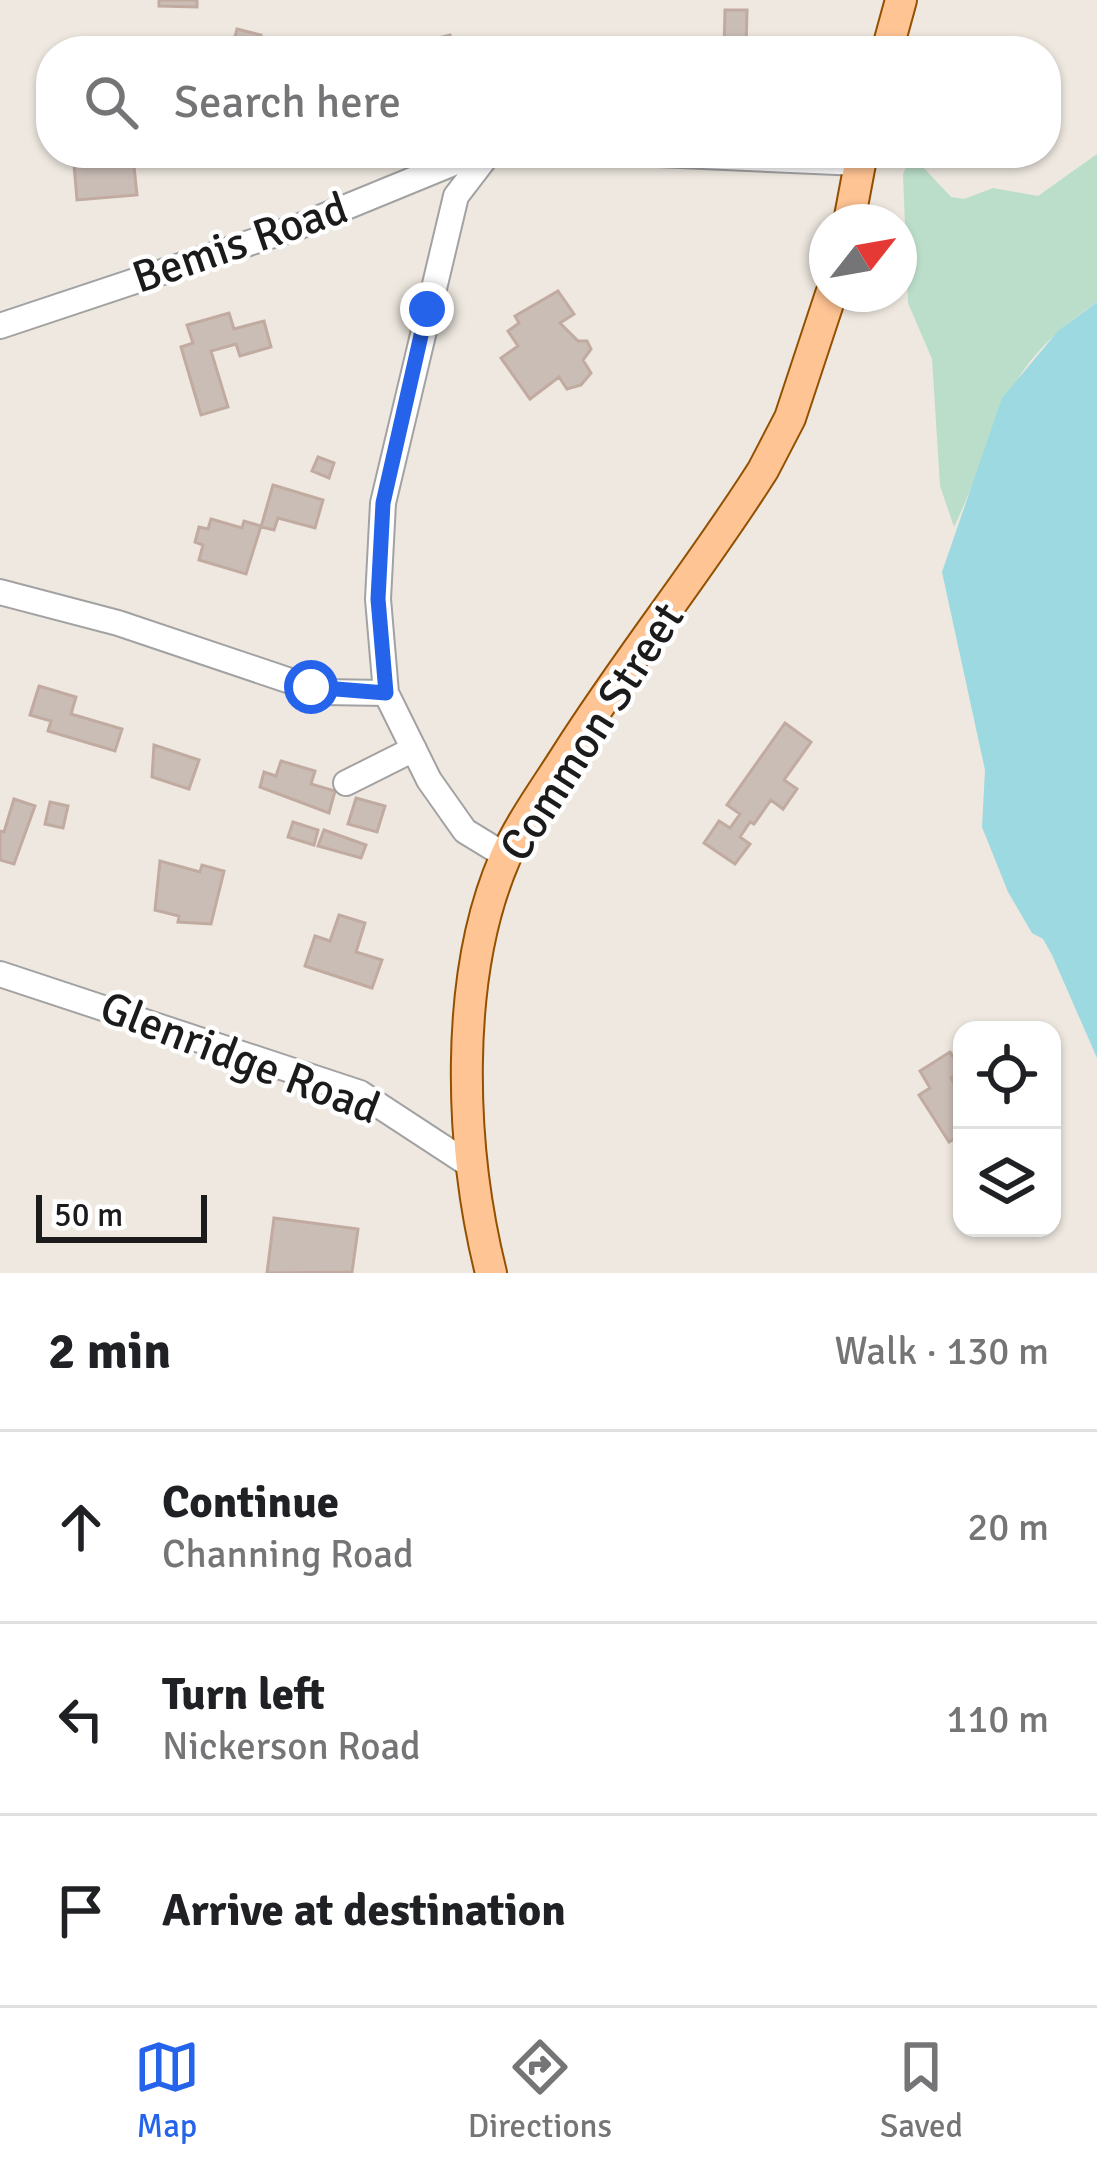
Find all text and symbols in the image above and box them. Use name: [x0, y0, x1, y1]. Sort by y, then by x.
search box: [36, 36, 1061, 168]
icon: search: [78, 69, 144, 135]
text: Search here: [174, 75, 401, 130]
street label: Bemis Road: [125, 181, 355, 305]
north arrow: [809, 204, 917, 312]
route end: [400, 282, 454, 336]
street label: Common Street: [488, 592, 696, 872]
route start: [284, 660, 338, 714]
street label: Glenridge Road: [93, 980, 387, 1136]
map controls: [953, 1021, 1061, 1237]
button: locate: [953, 1021, 1061, 1129]
button: layers: [953, 1129, 1061, 1237]
scale bar: [36, 1189, 207, 1242]
text: 50 m: [54, 1195, 123, 1236]
text: 2 min: [48, 1320, 171, 1383]
text: Walk · 130 m: [835, 1327, 1049, 1375]
text: Continue: [162, 1475, 339, 1530]
icon: ahead: [48, 1494, 114, 1560]
text: 20 m: [967, 1503, 1049, 1551]
text: Channing Road: [162, 1530, 414, 1578]
text: Turn left: [162, 1667, 325, 1722]
icon: left: [48, 1686, 114, 1752]
text: 110 m: [946, 1695, 1049, 1743]
text: Nickerson Road: [162, 1722, 421, 1770]
icon: arrive: [48, 1878, 114, 1944]
text: Arrive at destination: [162, 1883, 566, 1938]
tab: Map: [134, 2034, 200, 2147]
tab: Directions: [468, 2034, 612, 2147]
tab: Saved: [880, 2034, 963, 2147]

